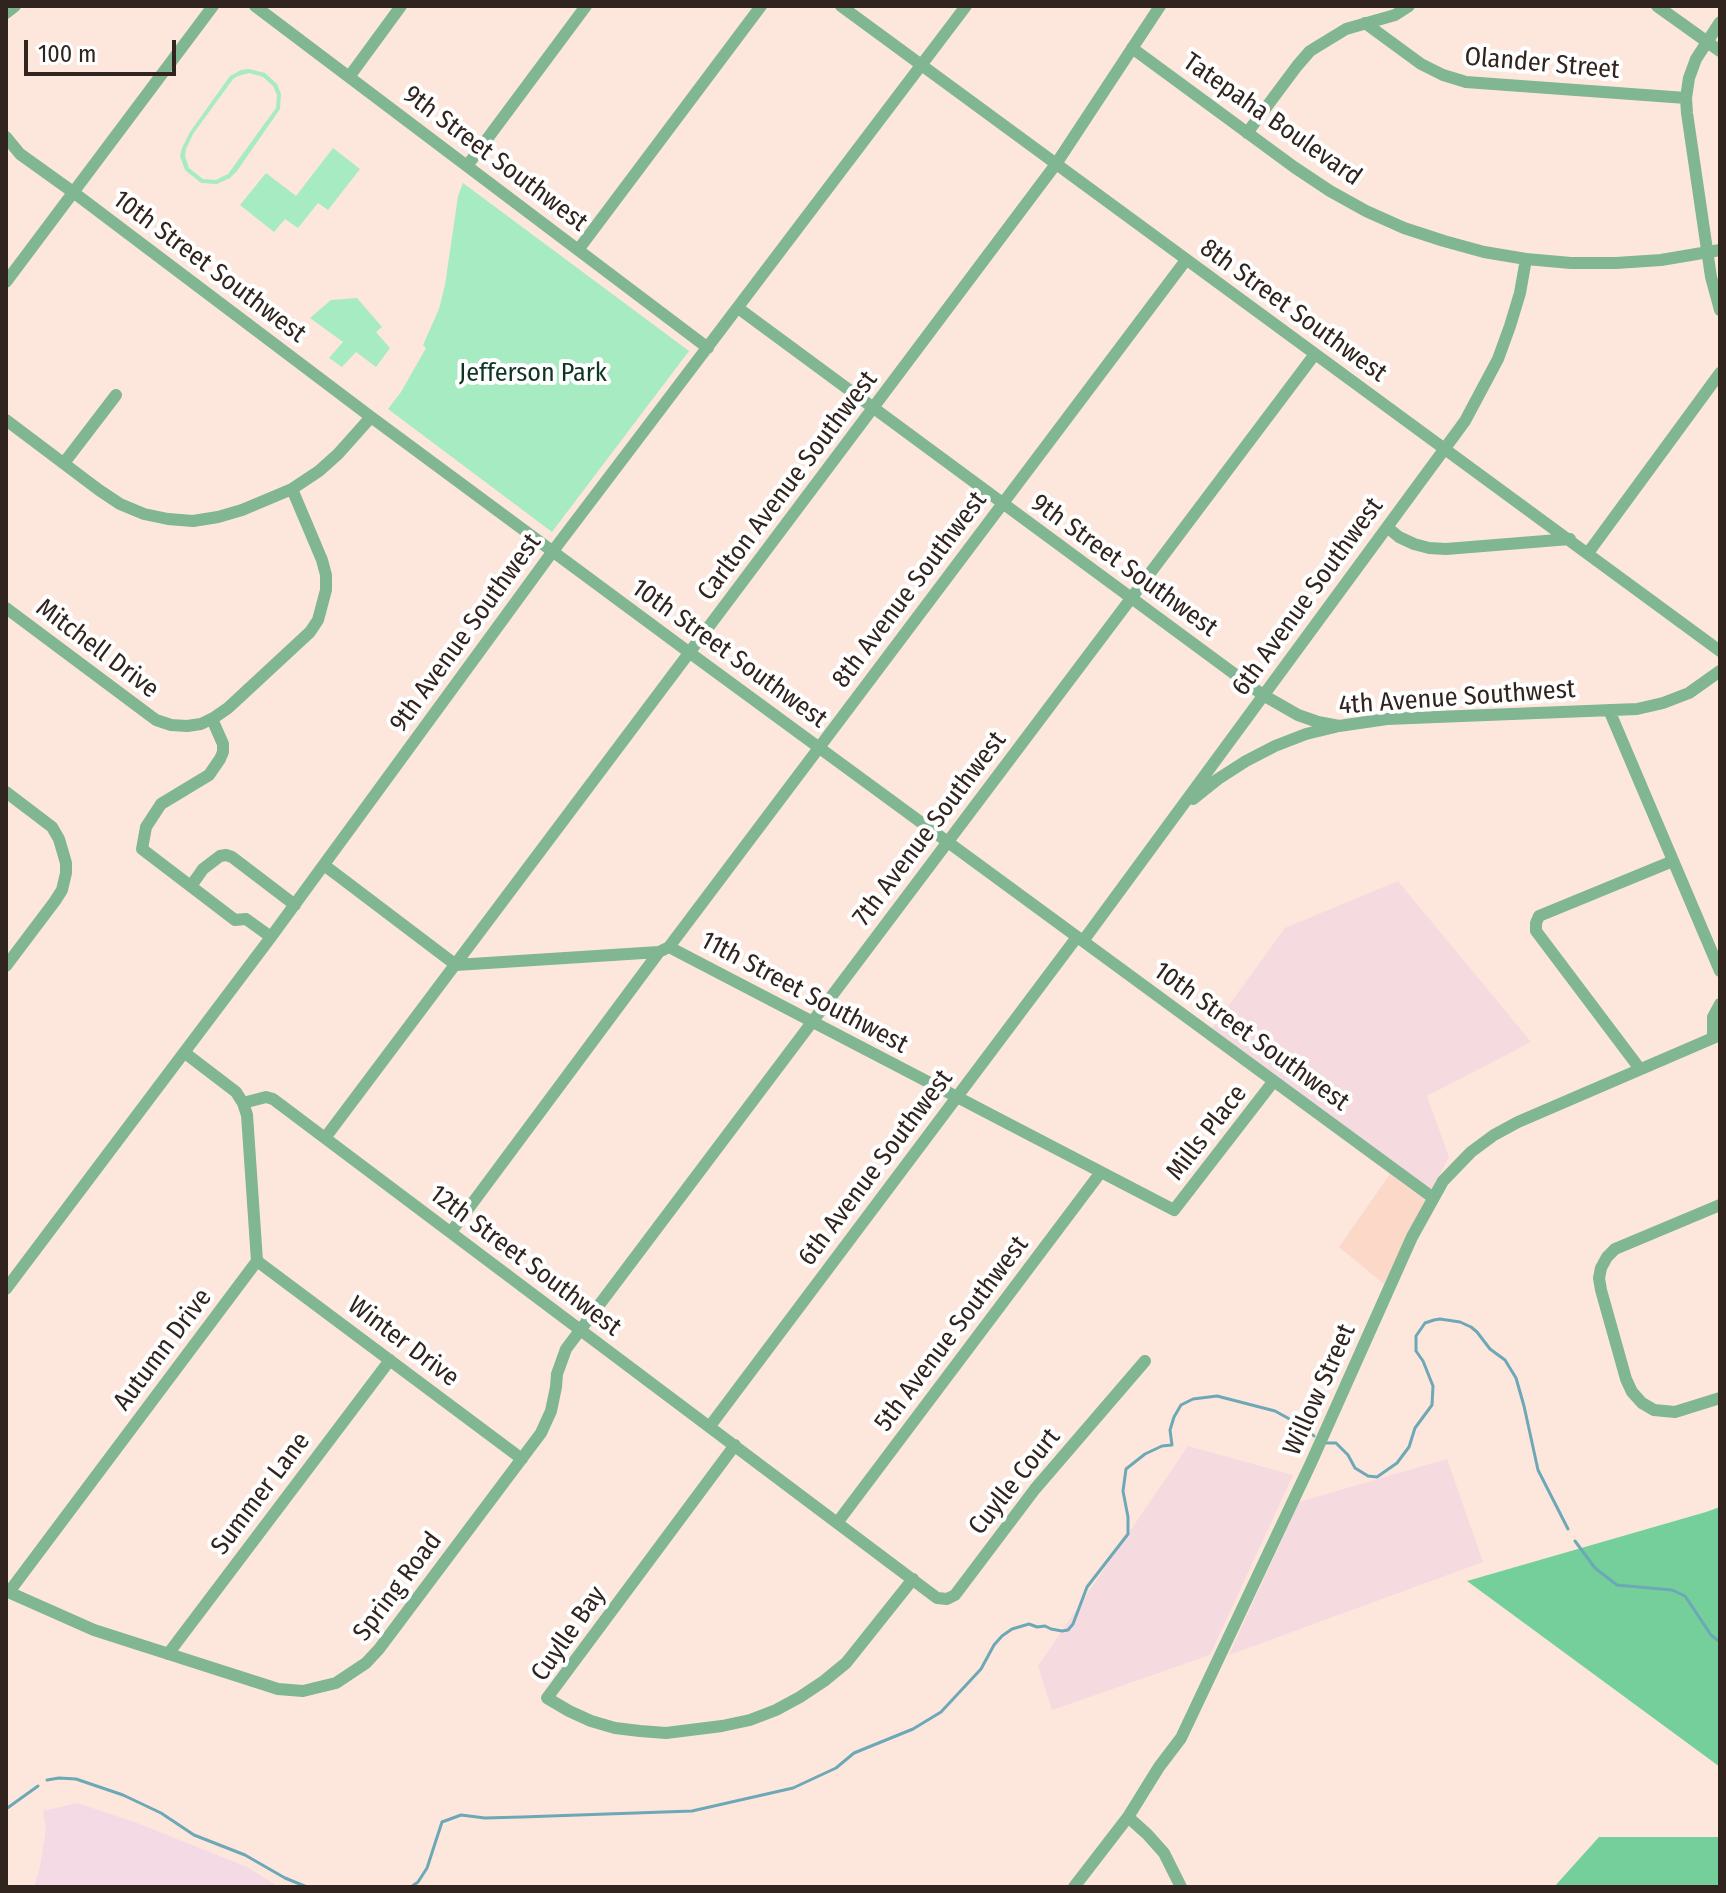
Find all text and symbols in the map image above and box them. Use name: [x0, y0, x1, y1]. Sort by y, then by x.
scale bar: [28, 24, 180, 74]
text: 100 m: [38, 40, 96, 68]
street label: Olander Street: [1463, 42, 1621, 86]
street label: Tatepaha Boulevard: [1177, 47, 1367, 193]
street label: 9th Street Southwest: [397, 79, 593, 239]
street label: 10th Street Southwest: [106, 184, 312, 350]
street label: 8th Street Southwest: [1194, 233, 1392, 389]
park label: Jefferson Park: [459, 358, 607, 390]
street label: Carlton Avenue Southwest: [691, 365, 885, 607]
street label: 8th Avenue Southwest: [826, 486, 994, 694]
street label: 9th Street Southwest: [1025, 488, 1223, 644]
street label: 6th Avenue Southwest: [1226, 492, 1390, 702]
street label: 9th Avenue Southwest: [384, 528, 548, 738]
street label: 10th Street Southwest: [625, 573, 833, 735]
street label: Mitchell Drive: [29, 593, 165, 705]
street label: 4th Avenue Southwest: [1338, 674, 1576, 722]
street label: 7th Avenue Southwest: [847, 726, 1013, 932]
street label: 11th Street Southwest: [695, 925, 913, 1061]
street label: 10th Street Southwest: [1147, 956, 1355, 1118]
street label: 6th Avenue Southwest: [792, 1064, 960, 1272]
street label: Mills Place: [1160, 1079, 1254, 1187]
street label: 12th Street Southwest: [423, 1179, 627, 1343]
street label: 5th Avenue Southwest: [868, 1230, 1036, 1438]
street label: Autumn Drive: [107, 1283, 219, 1417]
street label: Winter Drive: [341, 1290, 465, 1394]
street label: Willow Street: [1277, 1320, 1363, 1460]
street label: Cuylle Court: [963, 1422, 1067, 1542]
street label: Summer Lane: [205, 1427, 317, 1561]
street label: Spring Road: [347, 1526, 449, 1648]
street label: Cuylle Bay: [525, 1581, 613, 1687]

